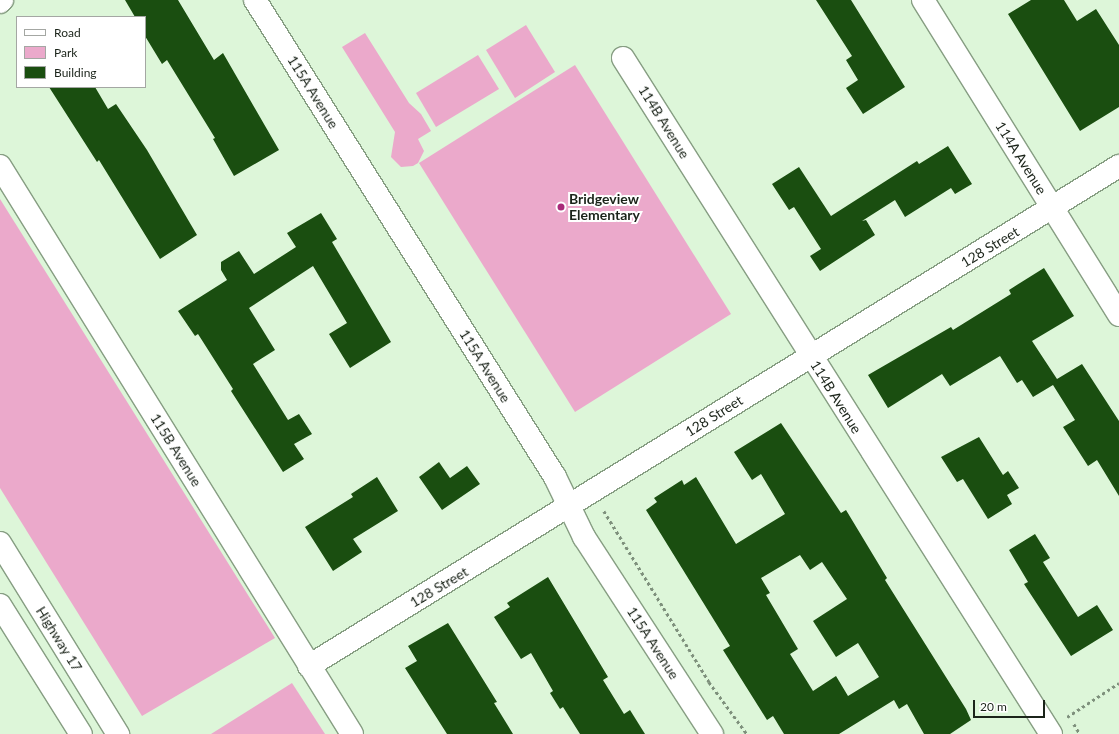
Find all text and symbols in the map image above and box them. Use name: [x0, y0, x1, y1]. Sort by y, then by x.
legend: [16, 16, 146, 88]
text: Road: [54, 25, 81, 40]
text: Park: [54, 45, 77, 60]
street label: 115A Avenue: [284, 52, 342, 132]
text: Building: [54, 65, 97, 80]
street label: 114B Avenue: [635, 82, 693, 162]
street label: 114A Avenue: [992, 118, 1050, 198]
place label: Bridgeview Elementary: [569, 191, 640, 224]
marker: Bridgeview Elementary: [556, 202, 566, 212]
street label: 128 Street: [958, 223, 1022, 271]
street label: 115A Avenue: [456, 326, 514, 406]
street label: 114B Avenue: [807, 357, 865, 437]
street label: 128 Street: [682, 392, 746, 440]
street label: 115B Avenue: [147, 410, 205, 490]
street label: 128 Street: [407, 563, 471, 611]
street label: Highway 17: [32, 603, 86, 675]
street label: 115A Avenue: [623, 603, 683, 683]
scale bar: [975, 692, 1047, 718]
text: 20 m: [980, 699, 1007, 714]

